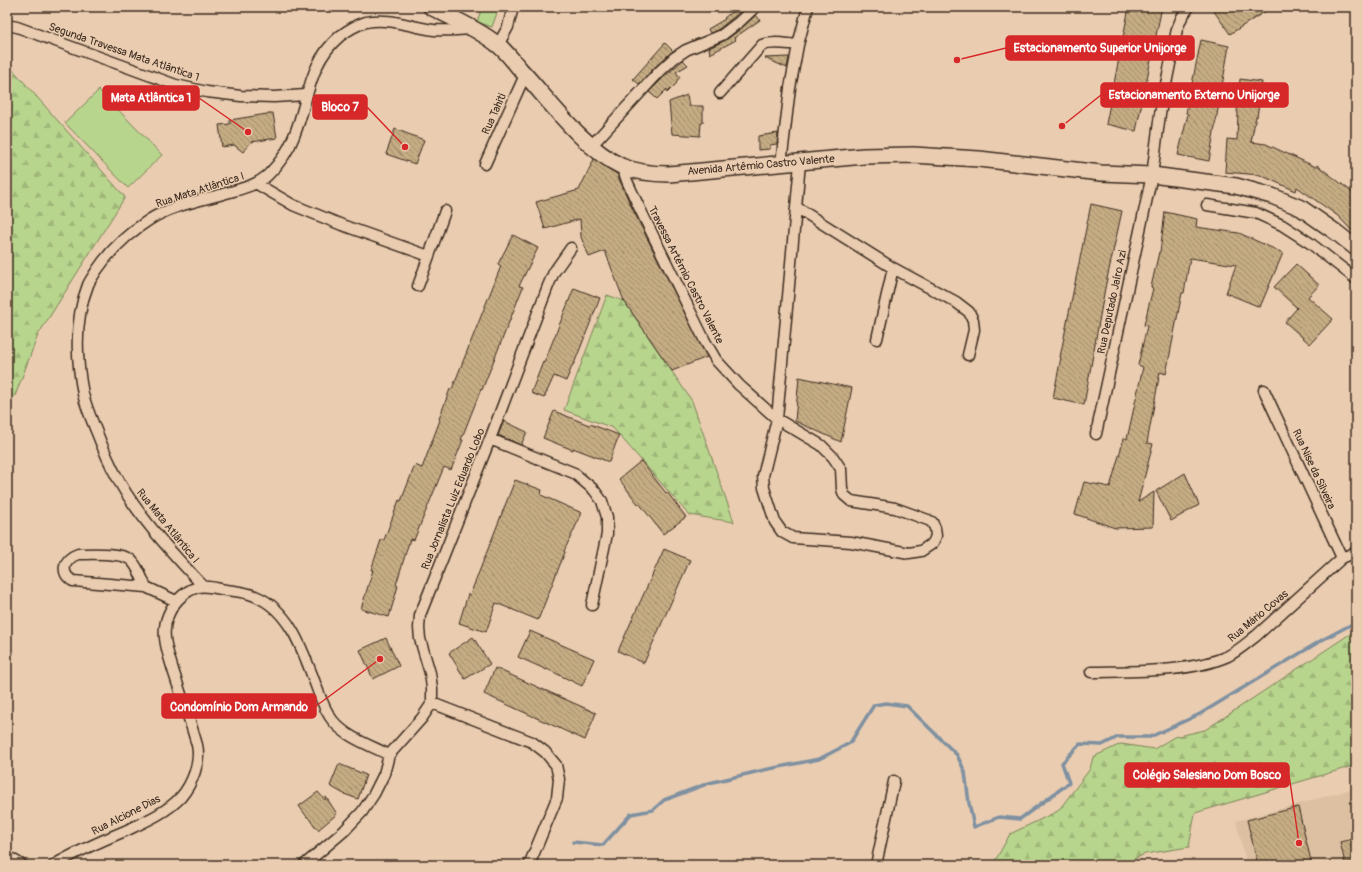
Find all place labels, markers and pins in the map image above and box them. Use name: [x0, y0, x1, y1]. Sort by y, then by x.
callout: Estacionamento Superior Unijorge: [1006, 36, 1194, 60]
callout: Estacionamento Externo Unijorge: [1101, 83, 1288, 107]
callout: Mata Atlântica 1: [103, 86, 199, 110]
callout: Bloco 7: [313, 95, 367, 119]
callout: Condomínio Dom Armando: [162, 694, 316, 718]
callout: Colégio Salesiano Dom Bosco: [1125, 763, 1289, 787]

